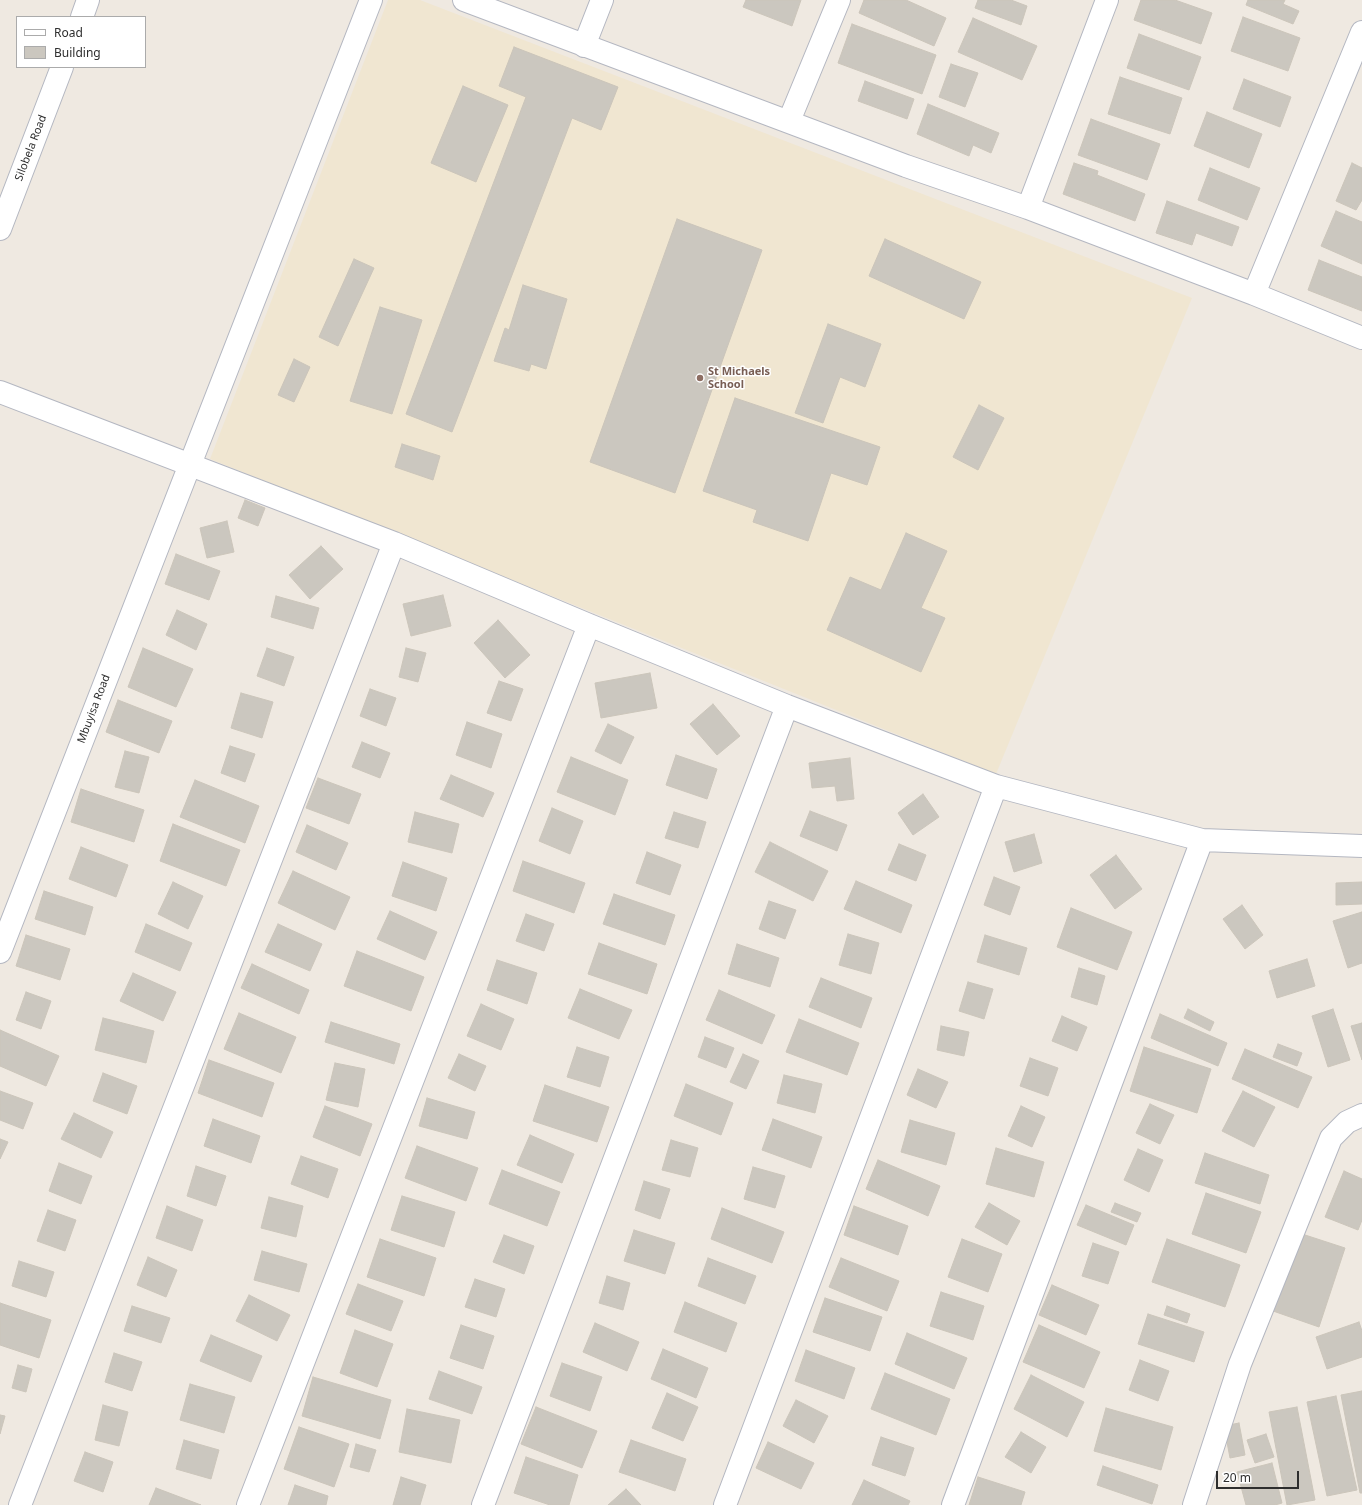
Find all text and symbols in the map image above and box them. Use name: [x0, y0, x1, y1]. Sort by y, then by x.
legend: [16, 16, 146, 68]
text: Road: [54, 24, 83, 41]
text: Building: [54, 44, 101, 61]
street label: Silobela Road: [12, 113, 50, 183]
place label: St Michaels School: [708, 365, 770, 391]
marker: St Michaels School: [695, 373, 705, 383]
street label: Mbuyisa Road: [75, 673, 113, 745]
scale bar: [1218, 1463, 1301, 1489]
text: 20 m: [1223, 1469, 1251, 1486]

